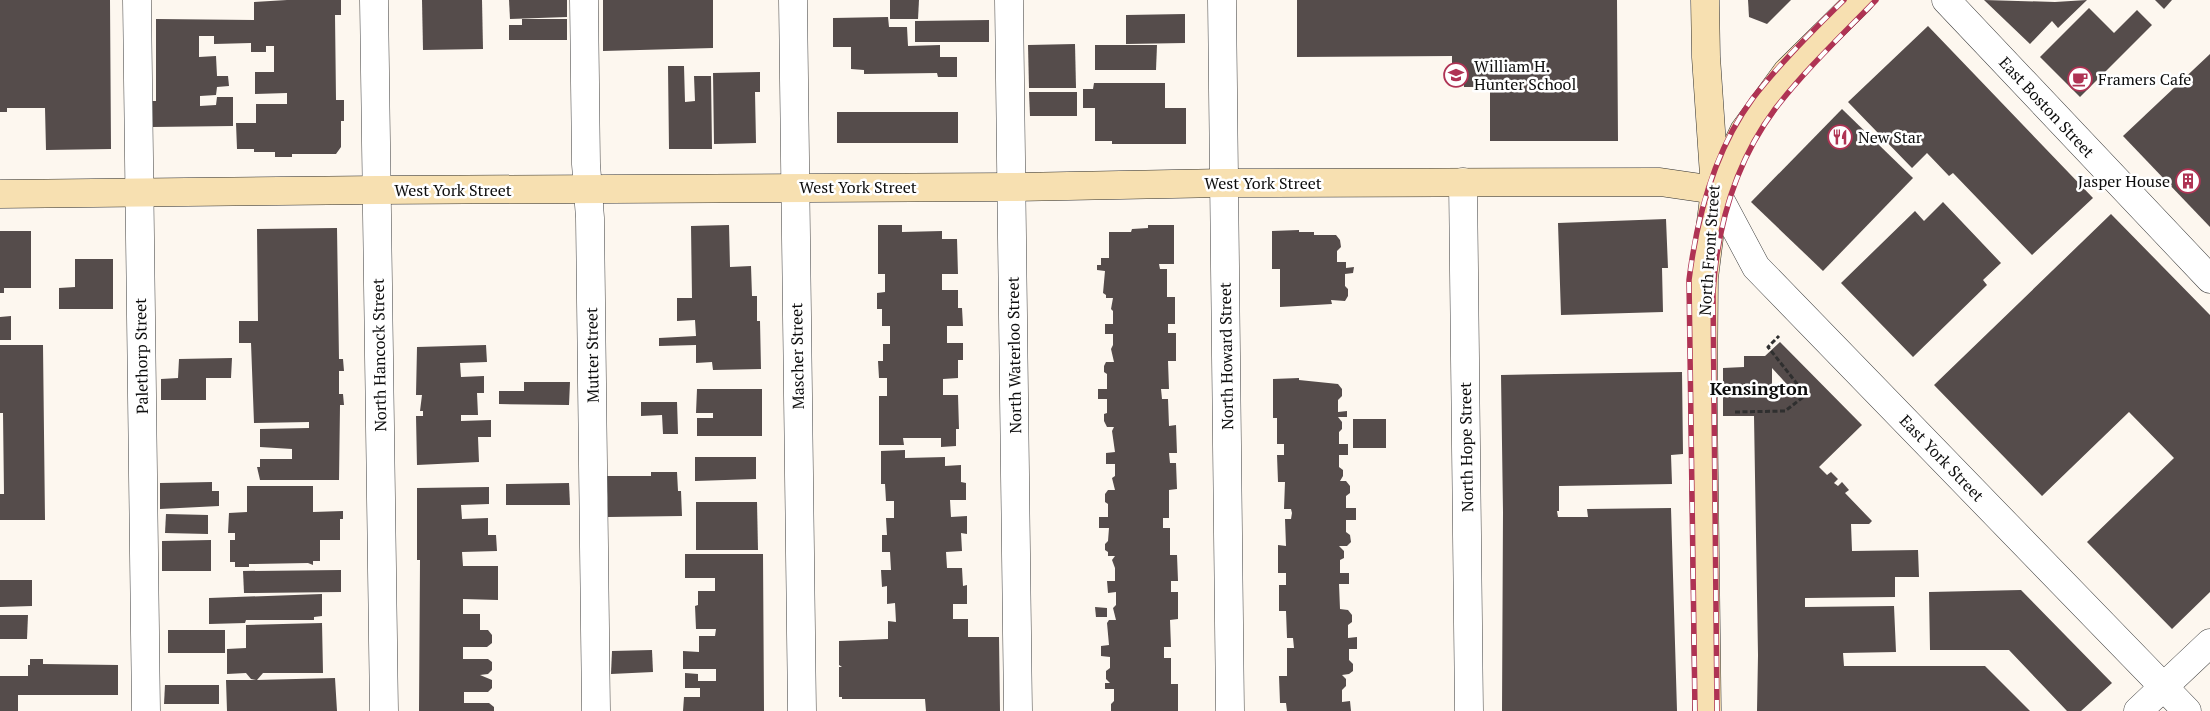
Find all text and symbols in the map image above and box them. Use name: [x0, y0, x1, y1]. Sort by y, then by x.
street label: East Boston Street: [1994, 52, 2100, 162]
place label: William H. Hunter School: [1474, 55, 1576, 95]
school or university icon: William H. Hunter School: [1443, 62, 1469, 88]
cafe icon: Framers Cafe: [2067, 66, 2093, 92]
place label: Framers Cafe: [2098, 68, 2191, 90]
restaurant icon: New Star: [1827, 124, 1853, 150]
place label: New Star: [1858, 126, 1923, 148]
building icon: Jasper House: [2175, 168, 2201, 194]
place label: Jasper House: [2078, 170, 2170, 192]
street label: West York Street: [1204, 172, 1322, 194]
street label: West York Street: [799, 176, 917, 198]
street label: West York Street: [394, 179, 512, 201]
street label: North Front Street: [1693, 184, 1725, 316]
street label: North Waterloo Street: [1002, 276, 1026, 434]
street label: North Hancock Street: [367, 278, 391, 432]
street label: North Howard Street: [1214, 282, 1238, 430]
street label: Palethorp Street: [129, 298, 153, 414]
street label: Mascher Street: [785, 303, 809, 409]
street label: Mutter Street: [580, 307, 604, 403]
district label: Kensington: [1710, 376, 1809, 400]
street label: North Hope Street: [1454, 382, 1478, 512]
street label: East York Street: [1895, 410, 1989, 506]

